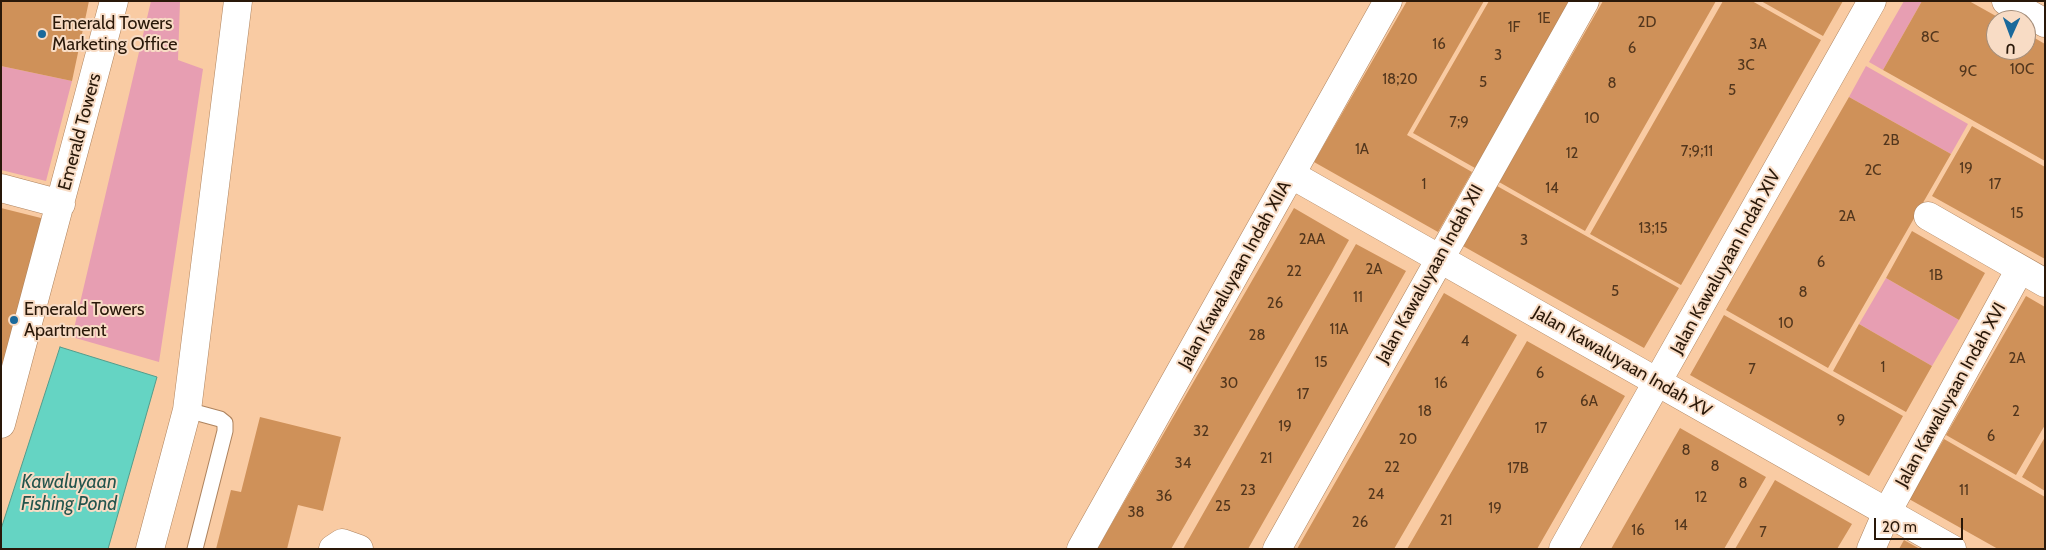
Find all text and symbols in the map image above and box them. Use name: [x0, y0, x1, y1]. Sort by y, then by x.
house number: 1E: [1537, 10, 1551, 28]
north arrow: [1986, 10, 2036, 60]
place label: Emerald Towers Marketing Office: [52, 13, 177, 56]
house number: 2D: [1638, 14, 1656, 32]
house number: 1F: [1508, 19, 1520, 37]
marker: Emerald Towers Marketing Office: [36, 28, 48, 40]
house number: 8C: [1921, 29, 1939, 47]
house number: 16: [1432, 36, 1446, 54]
house number: 3A: [1749, 36, 1767, 54]
house number: 6: [1628, 40, 1636, 58]
text: U: [2005, 40, 2016, 58]
house number: 3: [1494, 47, 1502, 65]
house number: 3C: [1737, 57, 1755, 75]
house number: 10C: [2010, 61, 2034, 79]
house number: 9C: [1959, 63, 1977, 81]
street label: Emerald Towers: [54, 71, 106, 193]
house number: 18;20: [1382, 71, 1418, 89]
house number: 5: [1479, 74, 1487, 92]
house number: 8: [1607, 75, 1617, 93]
house number: 5: [1728, 82, 1736, 100]
house number: 10: [1584, 110, 1600, 128]
house number: 7;9: [1449, 114, 1469, 132]
house number: 2B: [1883, 132, 1899, 150]
house number: 1A: [1355, 141, 1369, 159]
house number: 7;9;11: [1681, 143, 1713, 161]
house number: 12: [1566, 145, 1578, 163]
house number: 19: [1959, 160, 1973, 178]
house number: 2C: [1864, 162, 1882, 180]
street label: Jalan Kawaluyaan Indah XIV: [1666, 166, 1786, 358]
house number: 1: [1422, 176, 1426, 194]
house number: 17: [1989, 176, 2001, 194]
street label: Jalan Kawaluyaan Indah XIIA: [1174, 177, 1296, 373]
house number: 14: [1545, 180, 1559, 198]
street label: Jalan Kawaluyaan Indah XII: [1372, 181, 1488, 367]
house number: 15: [2010, 205, 2024, 223]
house number: 2A: [1838, 208, 1856, 226]
house number: 13;15: [1638, 220, 1668, 238]
house number: 2AA: [1299, 231, 1325, 249]
house number: 3: [1520, 232, 1528, 250]
house number: 6: [1817, 254, 1825, 272]
house number: 2A: [1365, 261, 1383, 279]
house number: 22: [1286, 263, 1302, 281]
house number: 1B: [1929, 267, 1943, 285]
house number: 5: [1611, 283, 1619, 301]
house number: 8: [1798, 284, 1808, 302]
house number: 11: [1353, 289, 1363, 307]
house number: 26: [1267, 295, 1283, 313]
place label: Emerald Towers Apartment: [24, 299, 145, 342]
street label: Jalan Kawaluyaan Indah XVI: [1891, 299, 2011, 491]
street label: Jalan Kawaluyaan Indah XV: [1529, 302, 1715, 422]
marker: Emerald Towers Apartment: [8, 314, 20, 326]
house number: 10: [1778, 315, 1794, 333]
house number: 11A: [1329, 321, 1349, 339]
house number: 28: [1249, 327, 1265, 345]
house number: 4: [1461, 333, 1469, 351]
house number: 2A: [2008, 350, 2026, 368]
house number: 15: [1314, 354, 1328, 372]
house number: 1: [1881, 359, 1885, 377]
house number: 7: [1748, 361, 1756, 379]
house number: 6: [1536, 365, 1544, 383]
house number: 30: [1220, 375, 1238, 393]
house number: 16: [1434, 375, 1448, 393]
house number: 17: [1297, 386, 1309, 404]
house number: 6A: [1580, 393, 1598, 411]
house number: 18: [1418, 403, 1432, 421]
house number: 2: [2012, 403, 2020, 421]
house number: 9: [1837, 412, 1845, 430]
house number: 19: [1278, 418, 1292, 436]
house number: 17: [1535, 420, 1547, 438]
house number: 32: [1193, 423, 1209, 441]
house number: 6: [1987, 428, 1995, 446]
house number: 20: [1399, 431, 1417, 449]
house number: 8: [1681, 442, 1691, 460]
house number: 21: [1260, 450, 1272, 468]
house number: 34: [1175, 455, 1191, 473]
house number: 8: [1710, 458, 1720, 476]
house number: 22: [1384, 459, 1400, 477]
house number: 17B: [1507, 460, 1529, 478]
water label: Kawaluyaan Fishing Pond: [21, 471, 117, 515]
house number: 8: [1738, 475, 1748, 493]
house number: 23: [1240, 482, 1256, 500]
house number: 11: [1959, 482, 1969, 500]
house number: 24: [1368, 486, 1384, 504]
house number: 36: [1156, 488, 1172, 506]
house number: 12: [1695, 489, 1707, 507]
house number: 25: [1215, 498, 1231, 516]
house number: 19: [1488, 500, 1502, 518]
house number: 38: [1127, 504, 1145, 522]
scale bar: [1876, 508, 1965, 540]
house number: 21: [1440, 512, 1452, 530]
house number: 26: [1352, 514, 1368, 532]
house number: 14: [1674, 517, 1688, 535]
text: 20 m: [1882, 518, 1917, 536]
house number: 16: [1631, 522, 1645, 540]
house number: 7: [1759, 524, 1767, 542]

